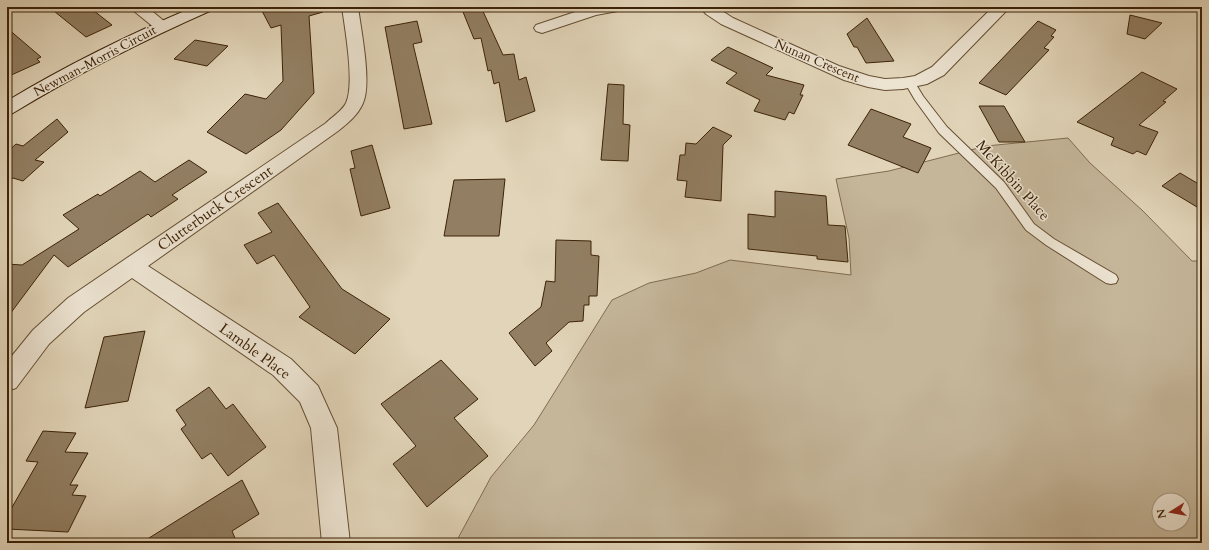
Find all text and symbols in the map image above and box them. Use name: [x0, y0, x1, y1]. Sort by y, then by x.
street label: Newman-Morris Circuit: [30, 21, 160, 101]
street label: Nunan Crescent: [772, 35, 862, 87]
street label: McKibbin Place: [971, 135, 1055, 225]
street label: Clutterbuck Crescent: [153, 161, 277, 255]
street label: Lamble Place: [215, 318, 295, 384]
north arrow: [1151, 492, 1191, 532]
text: N: [1153, 507, 1170, 520]

